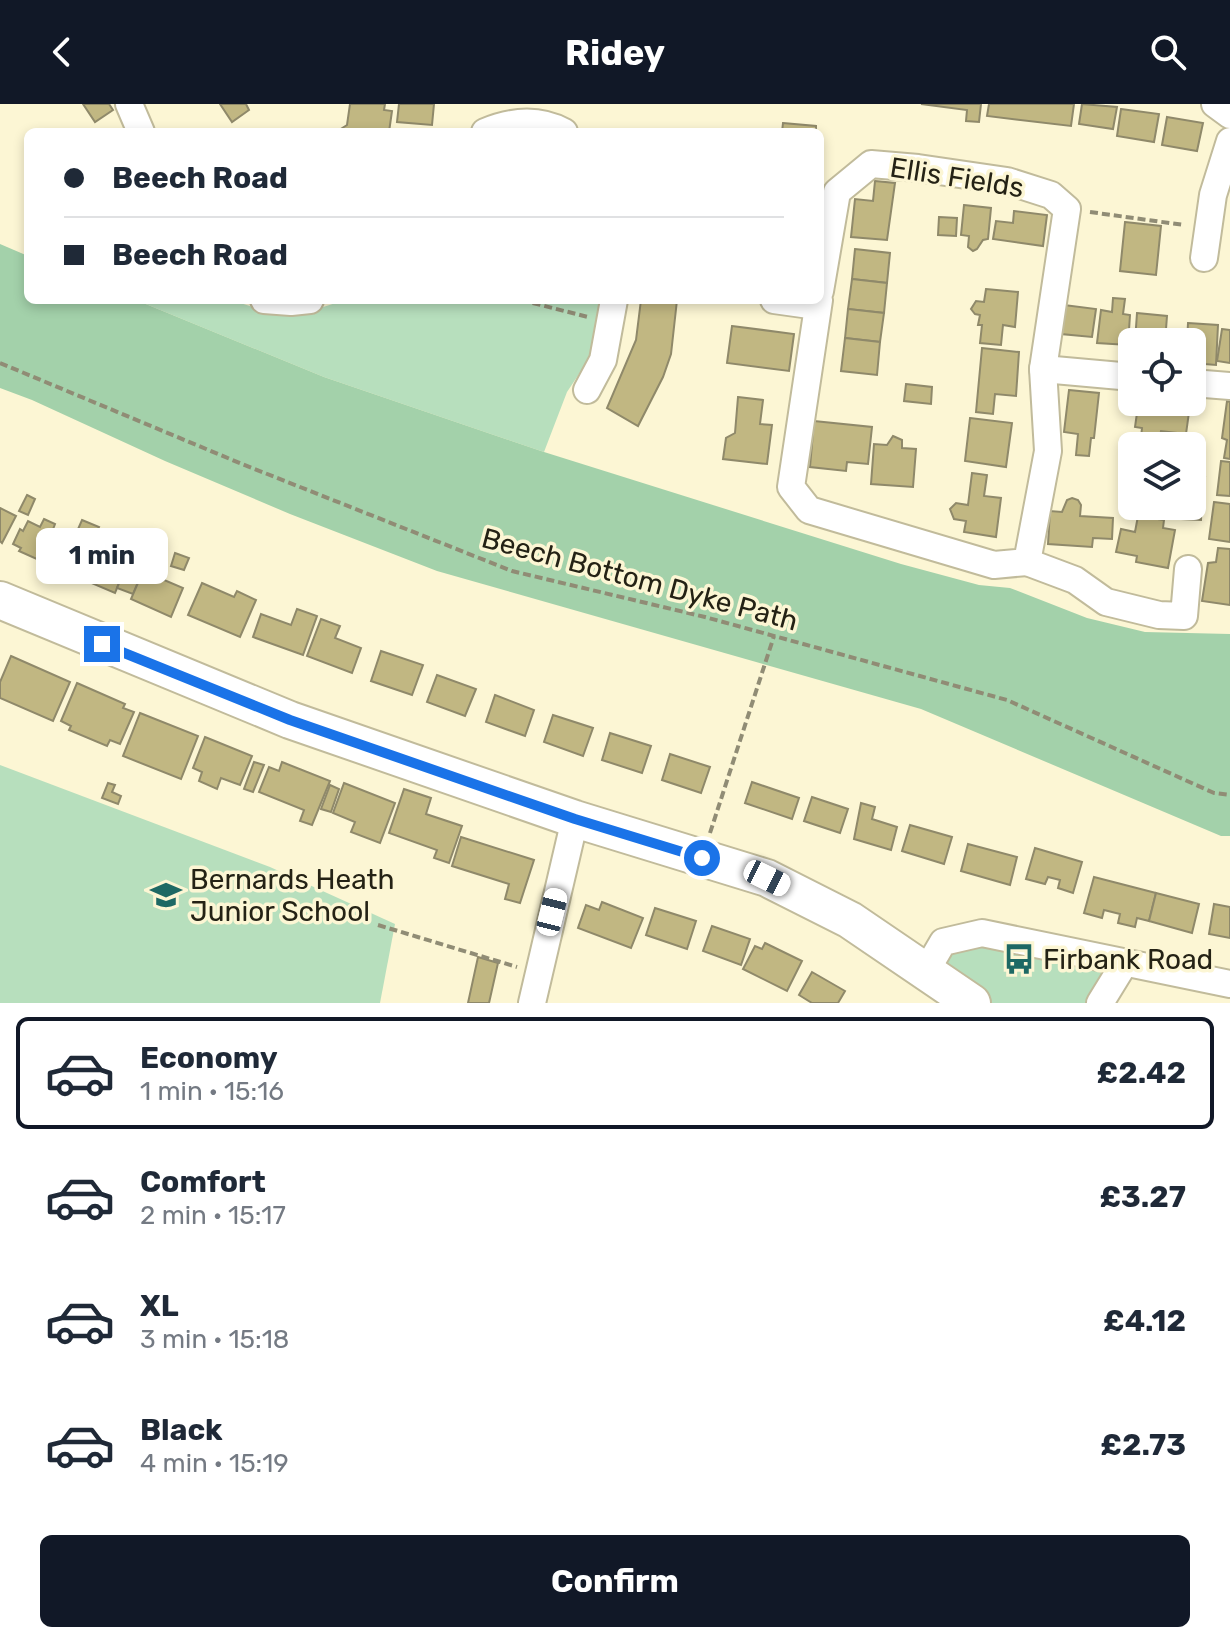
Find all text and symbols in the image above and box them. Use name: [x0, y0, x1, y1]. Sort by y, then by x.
icon: back: [40, 30, 84, 74]
icon: search: [1146, 30, 1190, 74]
text: Ridey: [565, 31, 665, 74]
street label: Ellis Fields: [888, 151, 1026, 204]
text: Beech Road: [112, 160, 288, 196]
text: Beech Road: [112, 237, 288, 273]
map controls: [1118, 328, 1206, 520]
button: locate: [1118, 328, 1206, 416]
button: layers: [1118, 432, 1206, 520]
street label: Beech Bottom Dyke Path: [478, 521, 802, 638]
callout: 1 min: [36, 528, 168, 584]
text: 1 min: [69, 540, 135, 571]
route end: [84, 626, 120, 662]
route start: [684, 840, 720, 876]
car: [740, 857, 794, 899]
place label: Bernards Heath Junior School: [190, 863, 395, 928]
school or university icon: Bernards Heath Junior School: [149, 878, 183, 912]
car: [535, 886, 569, 938]
bus stop icon: Firbank Road: [1002, 942, 1036, 976]
place label: Firbank Road: [1043, 943, 1213, 976]
icon: car: [44, 1037, 116, 1109]
text: Economy: [140, 1040, 278, 1076]
text: £2.42: [1097, 1055, 1186, 1091]
text: 1 min · 15:16: [140, 1076, 284, 1107]
icon: car: [44, 1161, 116, 1233]
text: Comfort: [140, 1164, 266, 1200]
text: £3.27: [1099, 1179, 1186, 1215]
text: 2 min · 15:17: [140, 1200, 286, 1231]
icon: car: [44, 1285, 116, 1357]
text: XL: [140, 1288, 179, 1324]
text: £4.12: [1103, 1303, 1186, 1339]
text: 3 min · 15:18: [140, 1324, 289, 1355]
icon: car: [44, 1409, 116, 1481]
text: Black: [140, 1412, 223, 1448]
text: £2.73: [1100, 1427, 1186, 1463]
text: 4 min · 15:19: [140, 1448, 289, 1479]
button: Confirm: [40, 1535, 1190, 1627]

